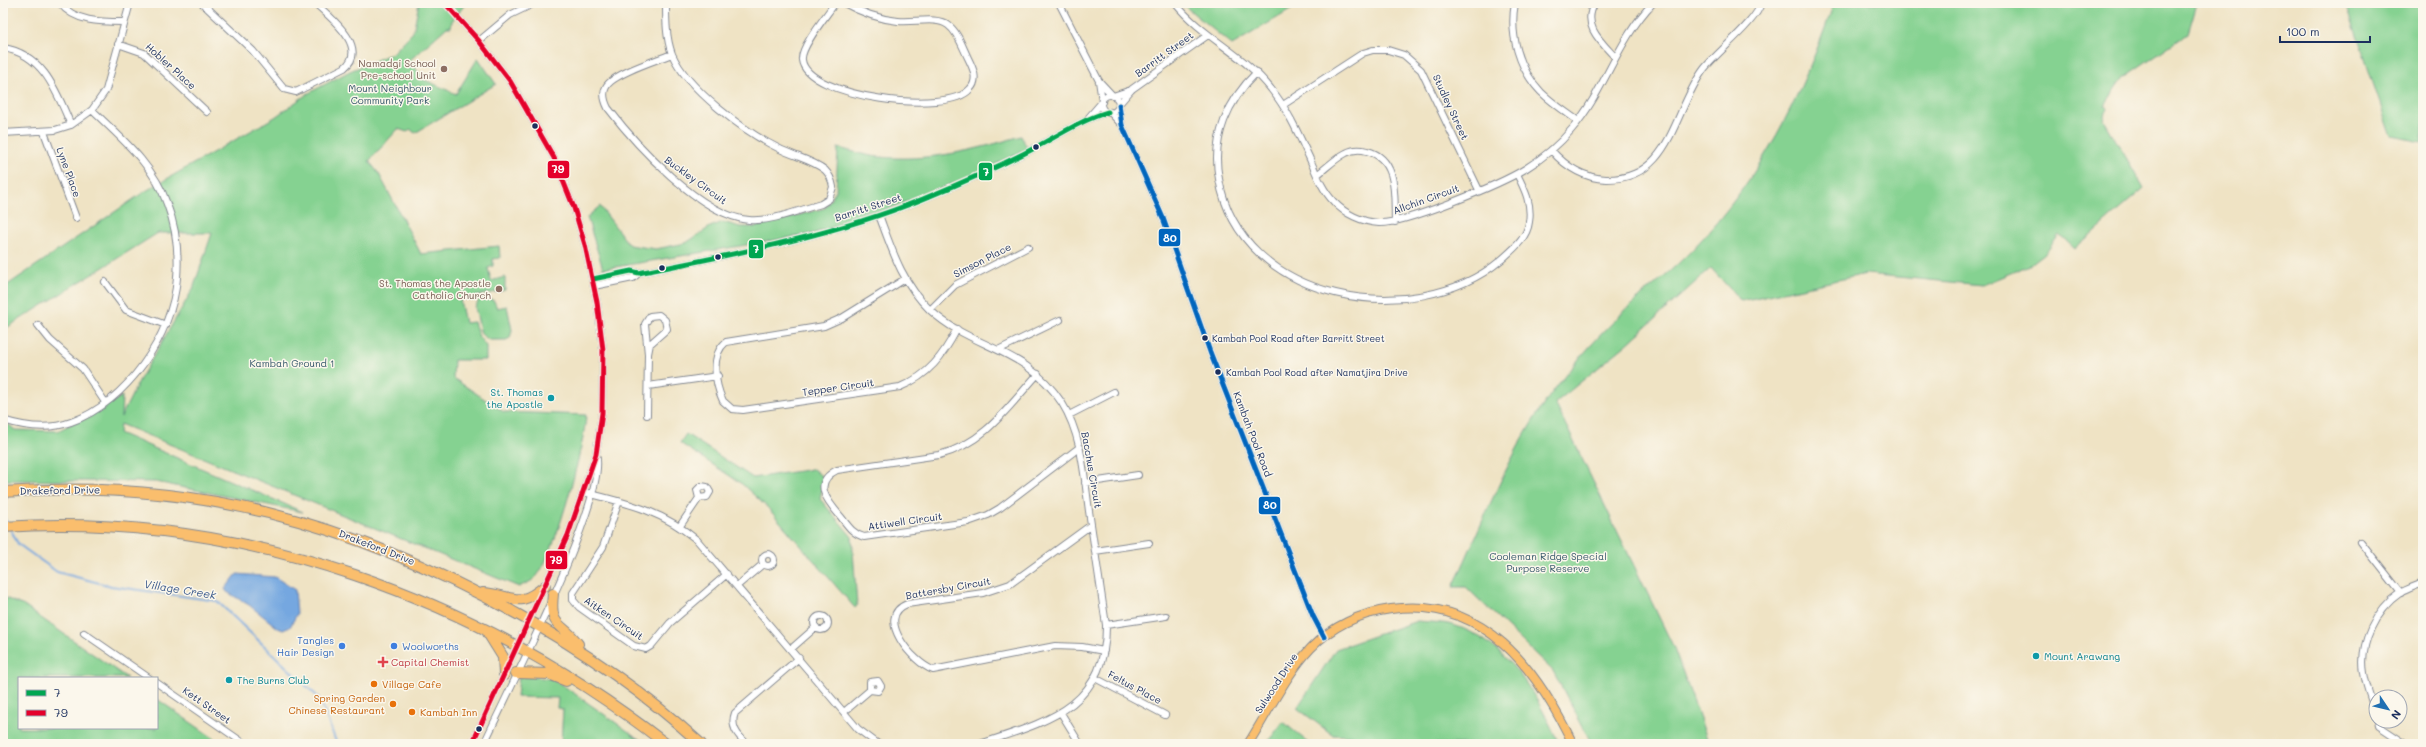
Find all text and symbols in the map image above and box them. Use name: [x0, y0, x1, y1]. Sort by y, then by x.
scale bar: [2280, 18, 2370, 44]
text: 100 m: [2286, 23, 2320, 39]
street label: Barritt Street: [1132, 28, 1196, 80]
street label: Hobler Place: [143, 40, 199, 92]
place label: Namadgi School Pre-school Unit: [358, 56, 436, 82]
marker: Namadgi School Pre-school Unit: [439, 64, 449, 74]
street label: Studley Street: [1430, 72, 1472, 142]
park label: Mount Neighbour Community Park: [348, 81, 432, 107]
unlabelled marker: [530, 121, 540, 131]
unlabelled marker: [1031, 142, 1041, 152]
street label: Lyne Place: [53, 145, 85, 199]
street label: Buckley Circuit: [662, 153, 730, 207]
line badge: 79: [547, 160, 570, 179]
text: 79: [552, 161, 565, 176]
line badge: 7: [978, 162, 993, 181]
text: 7: [983, 164, 989, 179]
street label: Allchin Circuit: [1391, 181, 1461, 217]
street label: Barritt Street: [833, 190, 903, 224]
line badge: 80: [1158, 228, 1181, 247]
text: 80: [1163, 230, 1177, 245]
line badge: 7: [748, 239, 764, 259]
street label: Simson Place: [951, 239, 1013, 281]
text: 7: [753, 241, 759, 256]
unlabelled marker: [713, 252, 723, 262]
unlabelled marker: [657, 263, 667, 273]
place label: St. Thomas the Apostle Catholic Church: [379, 276, 491, 302]
marker: St. Thomas the Apostle Catholic Church: [494, 284, 504, 294]
marker: Kambah Pool Road after Barritt Street: [1200, 333, 1210, 343]
place label: Kambah Pool Road after Barritt Street: [1212, 333, 1385, 344]
park label: Kambah Ground 1: [249, 356, 335, 370]
marker: Kambah Pool Road after Namatjira Drive: [1213, 367, 1223, 377]
place label: Kambah Pool Road after Namatjira Drive: [1226, 367, 1408, 378]
street label: Tepper Circuit: [801, 375, 875, 399]
place label: St. Thomas the Apostle: [487, 385, 543, 411]
street label: Kambah Pool Road: [1230, 389, 1276, 479]
marker: St. Thomas the Apostle: [546, 393, 556, 403]
street label: Bacchus Circuit: [1078, 431, 1106, 509]
street label: Drakeford Drive: [20, 482, 100, 498]
line badge: 80: [1258, 496, 1281, 515]
text: 80: [1263, 497, 1277, 512]
street label: Attiwell Circuit: [867, 509, 943, 533]
street label: Drakeford Drive: [337, 526, 417, 568]
park label: Cooleman Ridge Special Purpose Reserve: [1489, 549, 1607, 575]
line badge: 79: [545, 550, 568, 570]
text: 79: [550, 552, 563, 567]
street label: Battersby Circuit: [904, 574, 992, 602]
water label: Village Creek: [143, 576, 217, 602]
street label: Aitken Circuit: [582, 593, 646, 643]
place label: Tangles Hair Design: [277, 633, 334, 659]
place label: Woolworths: [402, 639, 459, 653]
marker: Tangles Hair Design: [337, 641, 347, 651]
marker: Woolworths: [389, 641, 399, 651]
place label: Mount Arawang: [2044, 649, 2120, 663]
street label: Sulwood Drive: [1251, 650, 1301, 716]
marker: Mount Arawang: [2031, 651, 2041, 661]
place label: Capital Chemist: [391, 655, 469, 669]
marker: Capital Chemist: [378, 657, 388, 667]
street label: Feltus Place: [1106, 667, 1164, 707]
place label: The Burns Club: [237, 673, 309, 687]
marker: The Burns Club: [224, 675, 234, 685]
legend: [18, 677, 158, 729]
place label: Village Cafe: [382, 677, 441, 691]
marker: Village Cafe: [369, 679, 379, 689]
street label: Kett Street: [180, 683, 234, 727]
text: 7: [54, 684, 61, 700]
north arrow: [2368, 689, 2408, 729]
place label: Spring Garden Chinese Restaurant: [288, 691, 385, 717]
marker: Spring Garden Chinese Restaurant: [388, 699, 398, 709]
text: 79: [54, 704, 68, 720]
place label: Kambah Inn: [420, 705, 477, 719]
marker: Kambah Inn: [407, 707, 417, 717]
text: N: [2388, 707, 2405, 723]
unlabelled marker: [474, 724, 484, 734]

